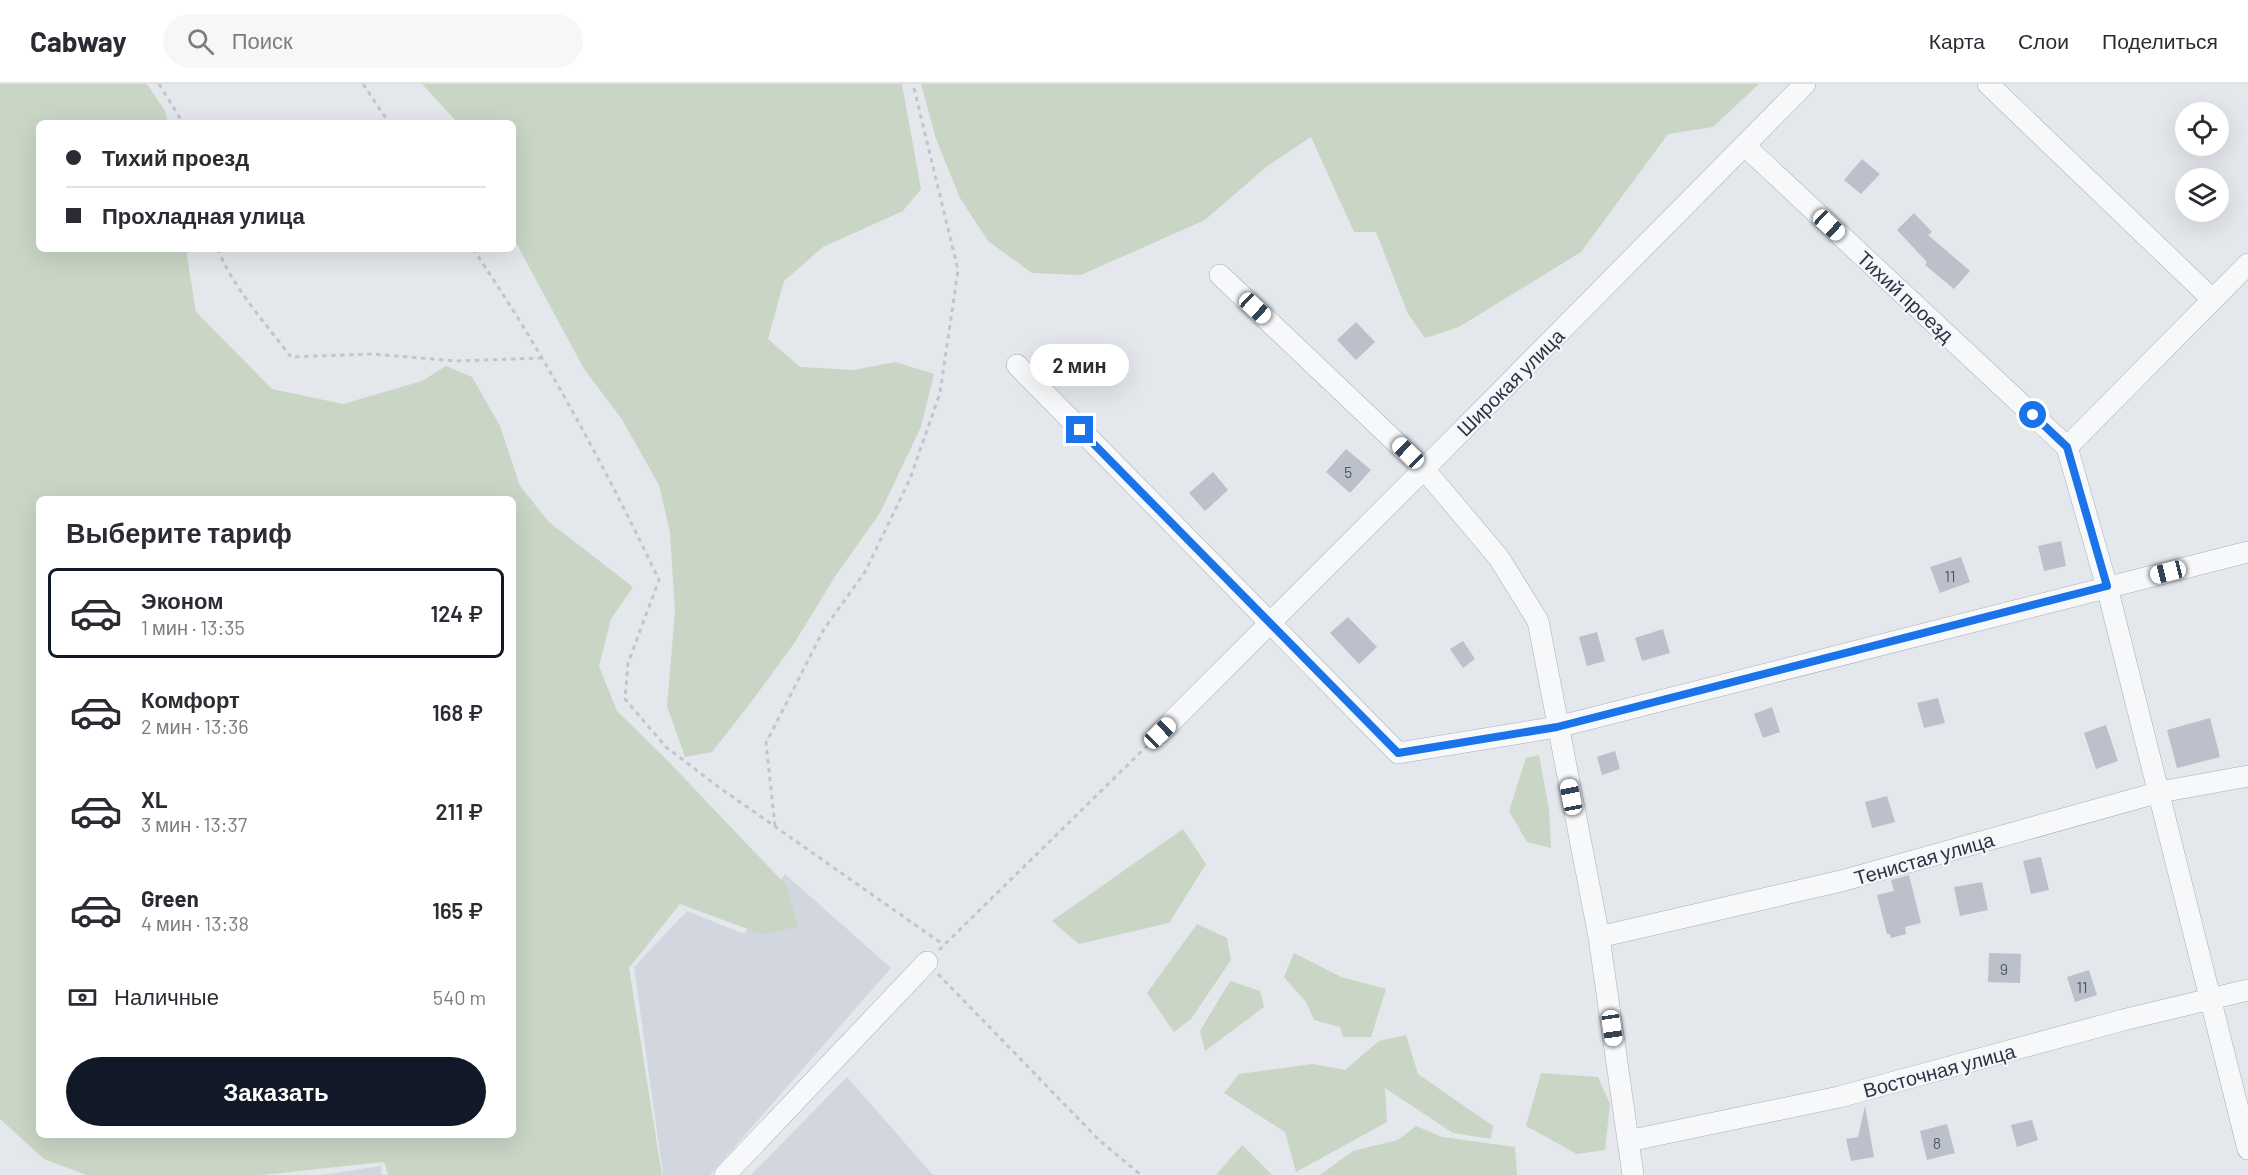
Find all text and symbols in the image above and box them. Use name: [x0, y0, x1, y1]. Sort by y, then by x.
search box: [163, 14, 583, 68]
text: Cabway: [30, 24, 127, 58]
icon: search: [184, 25, 217, 58]
text: Поиск: [232, 27, 293, 53]
text: Карта: [1929, 28, 1985, 53]
text: Слои: [2018, 28, 2069, 53]
text: Поделиться: [2102, 28, 2218, 53]
map controls: [2175, 102, 2229, 222]
button: locate: [2175, 102, 2229, 156]
text: Тихий проезд: [102, 144, 249, 170]
button: layers: [2175, 168, 2229, 222]
text: Прохладная улица: [102, 202, 305, 228]
car: [1810, 206, 1848, 244]
street label: Тихий проезд: [1853, 245, 1959, 347]
car: [1236, 289, 1274, 327]
street label: Широкая улица: [1451, 323, 1569, 441]
callout: 2 мин: [1030, 343, 1130, 385]
text: 2 мин: [1052, 353, 1107, 377]
route start: [2019, 401, 2046, 428]
route end: [1066, 416, 1093, 443]
car: [1389, 434, 1427, 472]
house number: 5: [1344, 462, 1352, 481]
text: Выберите тариф: [66, 516, 292, 548]
car: [2148, 559, 2188, 585]
house number: 11: [1944, 566, 1956, 585]
icon: car: [69, 586, 123, 640]
text: Эконом: [141, 587, 224, 613]
text: 124 ₽: [430, 600, 483, 626]
text: 1 мин · 13:35: [141, 615, 245, 639]
icon: car: [69, 685, 123, 739]
text: Комфорт: [141, 686, 240, 712]
text: 168 ₽: [432, 699, 483, 725]
text: 2 мин · 13:36: [141, 714, 249, 738]
car: [1141, 714, 1179, 752]
car: [1559, 778, 1583, 816]
icon: car: [69, 784, 123, 838]
text: XL: [141, 786, 167, 812]
text: 211 ₽: [436, 798, 483, 824]
text: 3 мин · 13:37: [141, 812, 247, 836]
street label: Тенистая улица: [1851, 826, 1998, 889]
icon: car: [69, 883, 123, 937]
text: Green: [141, 885, 199, 911]
text: 165 ₽: [432, 897, 483, 923]
text: 4 мин · 13:38: [141, 911, 249, 935]
house number: 9: [2000, 959, 2008, 978]
house number: 11: [2076, 977, 2088, 996]
icon: cash: [66, 981, 99, 1014]
text: Наличные: [114, 983, 219, 1009]
text: 540 m: [433, 985, 486, 1009]
car: [1601, 1009, 1623, 1047]
street label: Восточная улица: [1860, 1038, 2019, 1102]
button: Заказать: [66, 1057, 486, 1126]
house number: 8: [1933, 1133, 1941, 1152]

